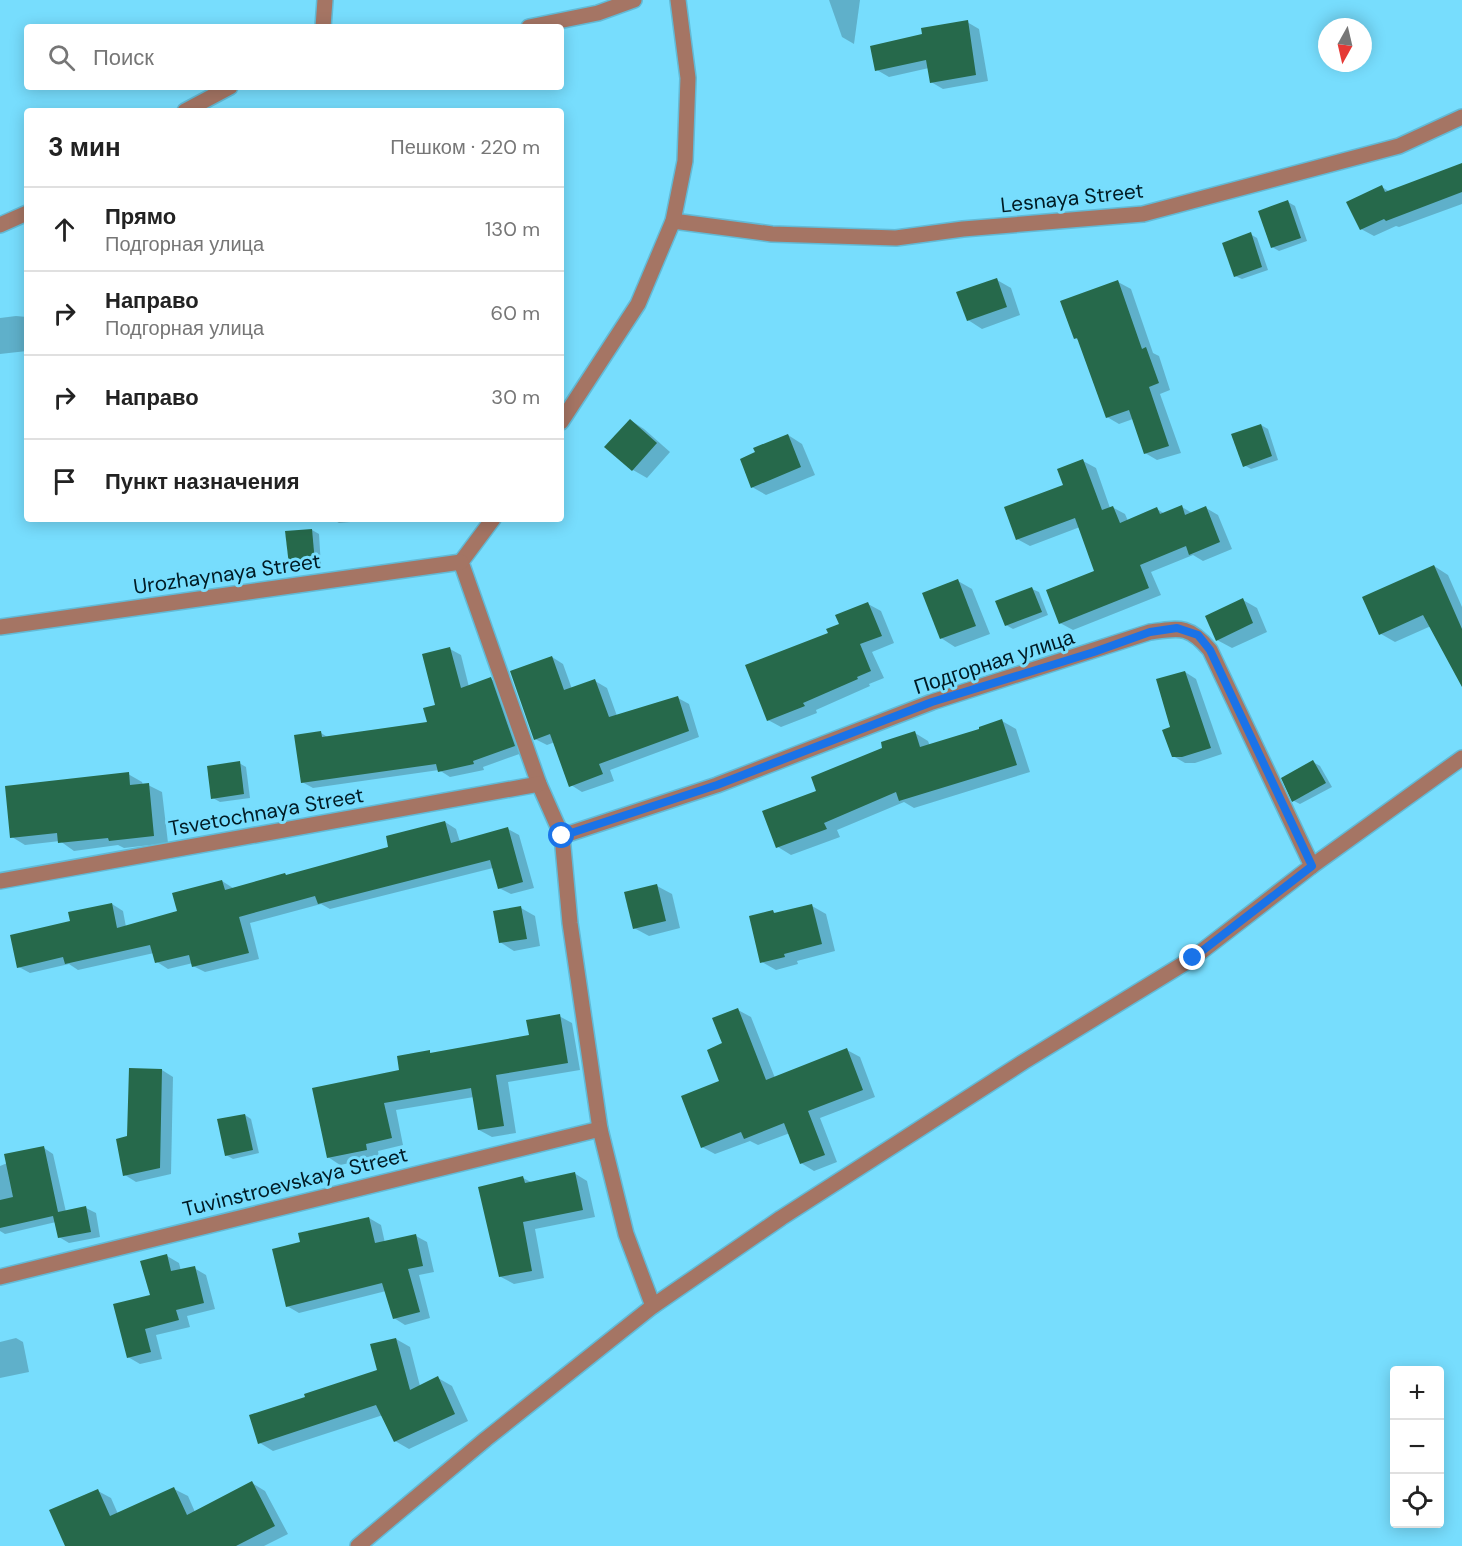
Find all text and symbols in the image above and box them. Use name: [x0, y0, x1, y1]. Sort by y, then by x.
north arrow: [1318, 18, 1372, 72]
search box: [24, 24, 564, 90]
icon: search: [45, 41, 78, 74]
text: Поиск: [93, 43, 154, 72]
text: 3 мин: [48, 130, 121, 164]
text: Пешком · 220 m: [390, 134, 540, 160]
street label: Lesnaya Street: [999, 177, 1145, 219]
text: Прямо: [105, 202, 176, 231]
icon: ahead: [48, 213, 81, 246]
text: 130 m: [485, 216, 540, 242]
text: Подгорная улица: [105, 231, 264, 257]
text: Направо: [105, 286, 199, 315]
icon: right: [48, 297, 81, 330]
text: 60 m: [491, 300, 540, 326]
text: Подгорная улица: [105, 315, 264, 341]
icon: right: [48, 381, 81, 414]
text: Направо: [105, 383, 199, 412]
text: 30 m: [491, 384, 540, 410]
icon: arrive: [48, 465, 81, 498]
text: Пункт назначения: [105, 467, 300, 496]
street label: Urozhaynaya Street: [132, 547, 322, 601]
street label: Подгорная улица: [910, 623, 1078, 701]
street label: Tsvetochnaya Street: [166, 781, 366, 843]
route start: [548, 822, 574, 848]
route end: [1179, 944, 1205, 970]
street label: Tuvinstroevskaya Street: [180, 1140, 410, 1224]
map controls: [1390, 1366, 1444, 1528]
button: +: [1390, 1366, 1444, 1420]
button: −: [1390, 1420, 1444, 1474]
button: locate: [1390, 1474, 1444, 1528]

